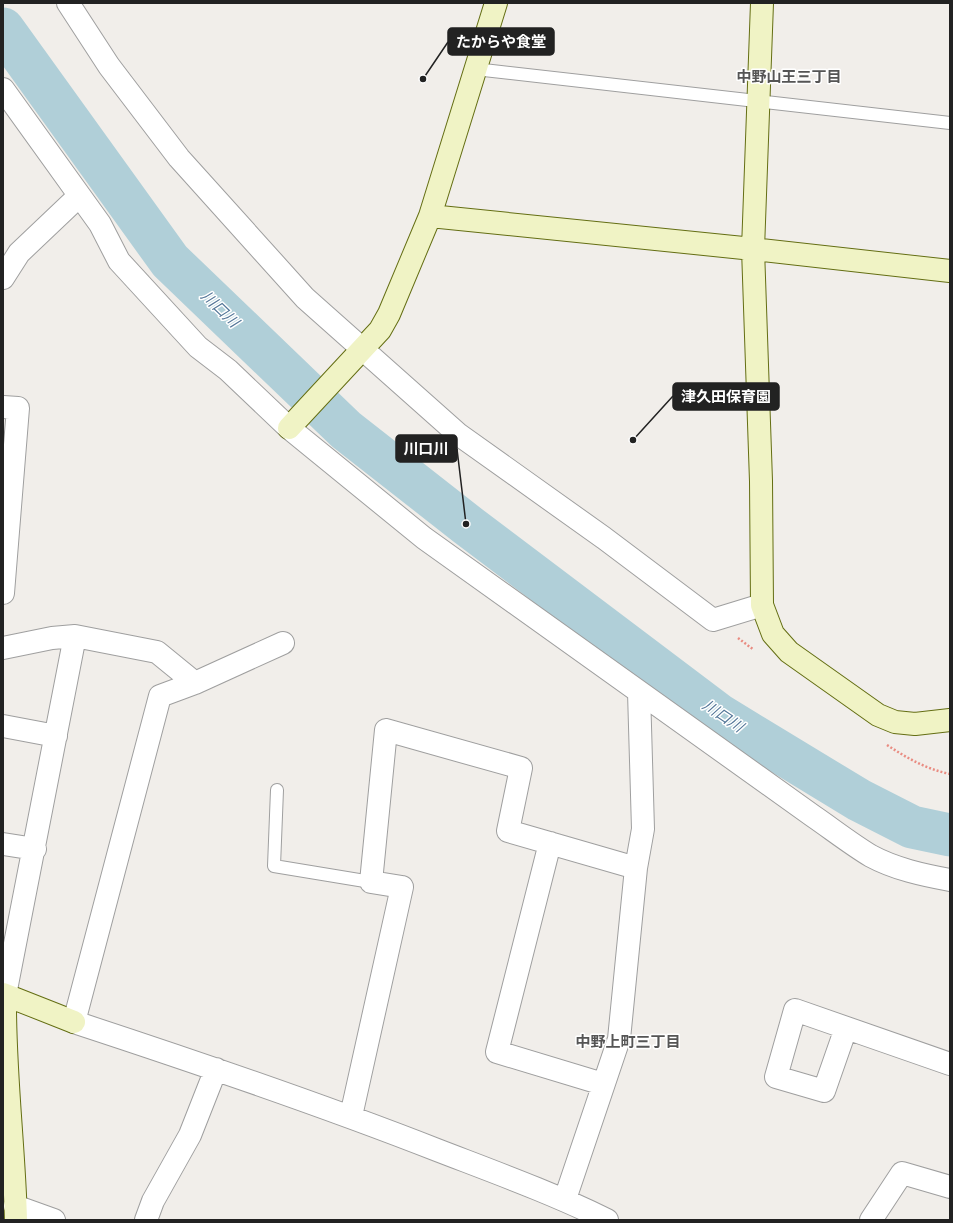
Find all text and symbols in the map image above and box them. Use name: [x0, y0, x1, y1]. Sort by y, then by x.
callout: たからや食堂: [448, 28, 554, 55]
text: たからや食堂: [456, 32, 546, 51]
district label: 中野山王三丁目: [736, 67, 842, 86]
water label: 川口川: [198, 286, 245, 332]
callout: 津久田保育園: [673, 383, 779, 410]
text: 津久田保育園: [681, 387, 771, 406]
callout: 川口川: [396, 435, 457, 462]
text: 川口川: [403, 439, 449, 458]
water label: 川口川: [699, 695, 749, 737]
district label: 中野上町三丁目: [575, 1032, 681, 1051]

